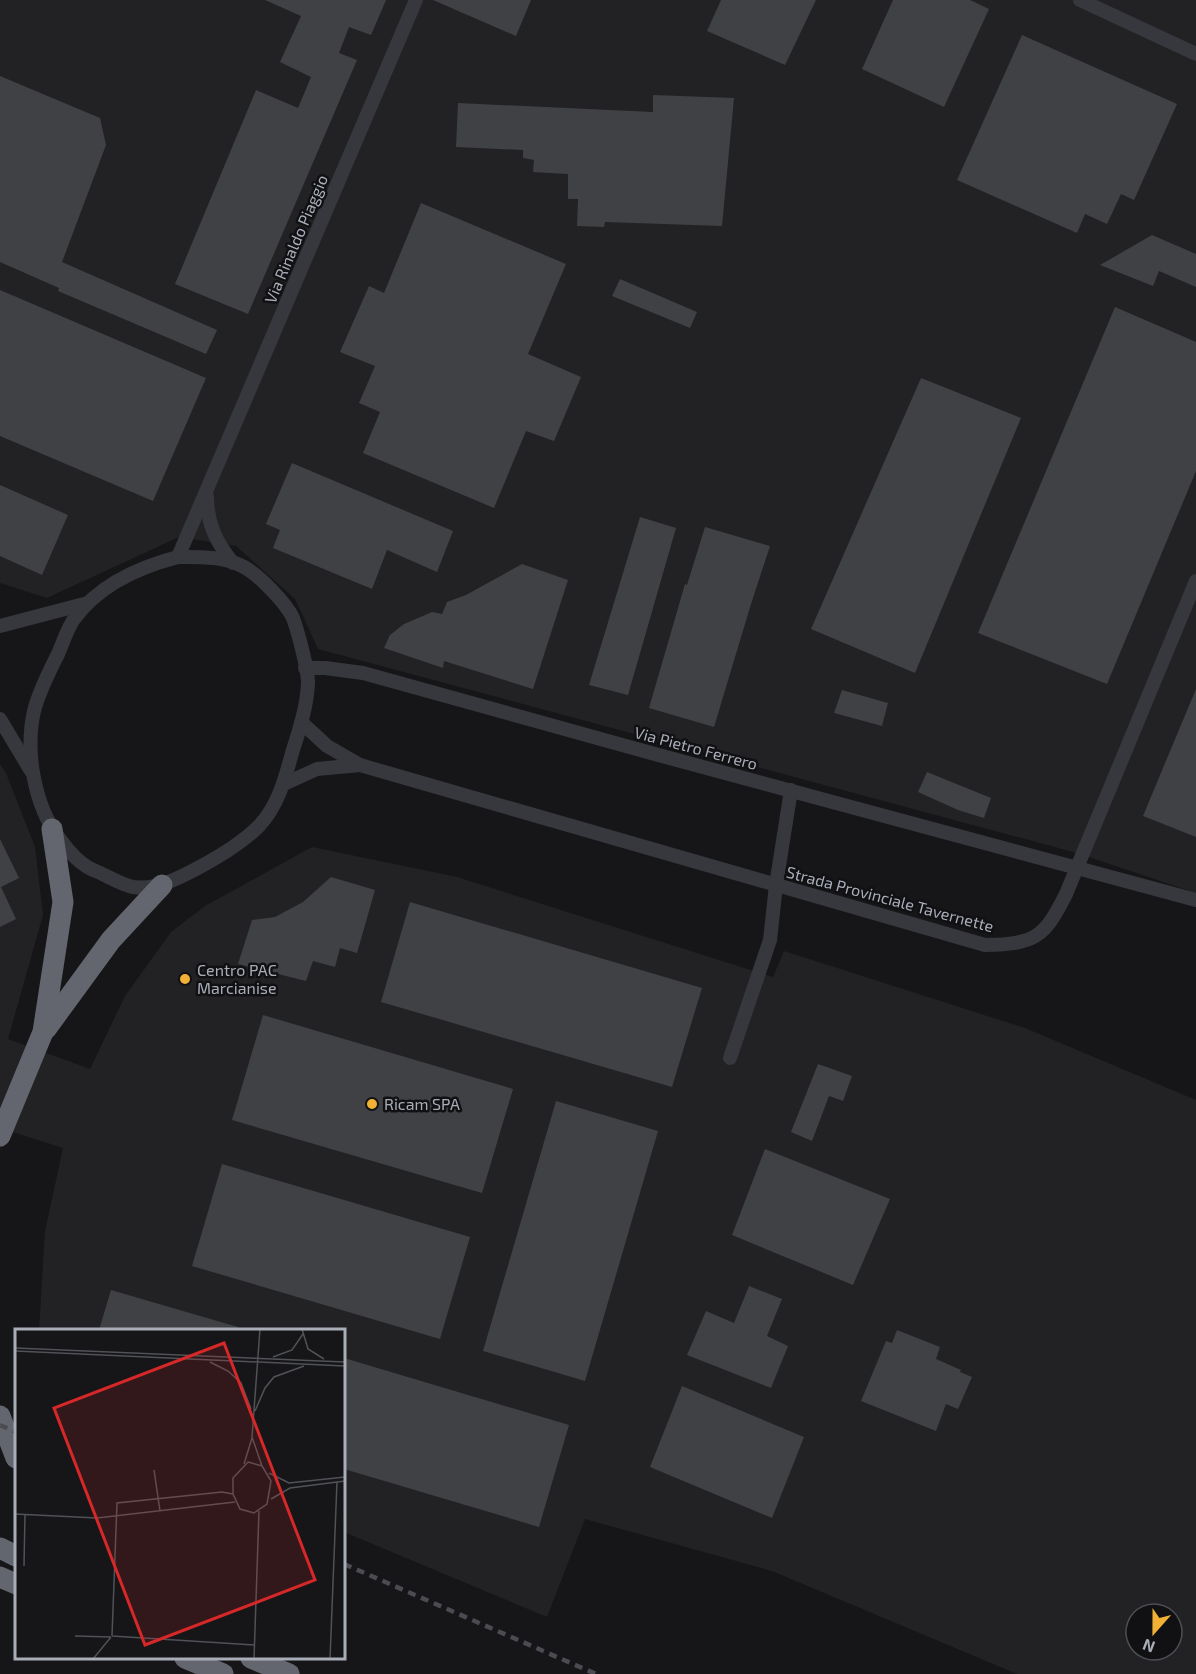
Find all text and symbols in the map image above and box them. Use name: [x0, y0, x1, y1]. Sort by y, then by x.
street label: Via Rinaldo Piaggio: [260, 172, 331, 306]
street label: Via Pietro Ferrero: [633, 722, 760, 773]
street label: Strada Provinciale Tavernette: [784, 862, 996, 935]
place label: Centro PAC Marcianise: [197, 960, 277, 997]
marker: Centro PAC Marcianise: [178, 972, 192, 986]
place label: Ricam SPA: [384, 1094, 460, 1113]
marker: Ricam SPA: [365, 1097, 379, 1111]
inset map: [15, 1329, 345, 1659]
north arrow: [1124, 1602, 1184, 1662]
text: N: [1140, 1636, 1157, 1657]

